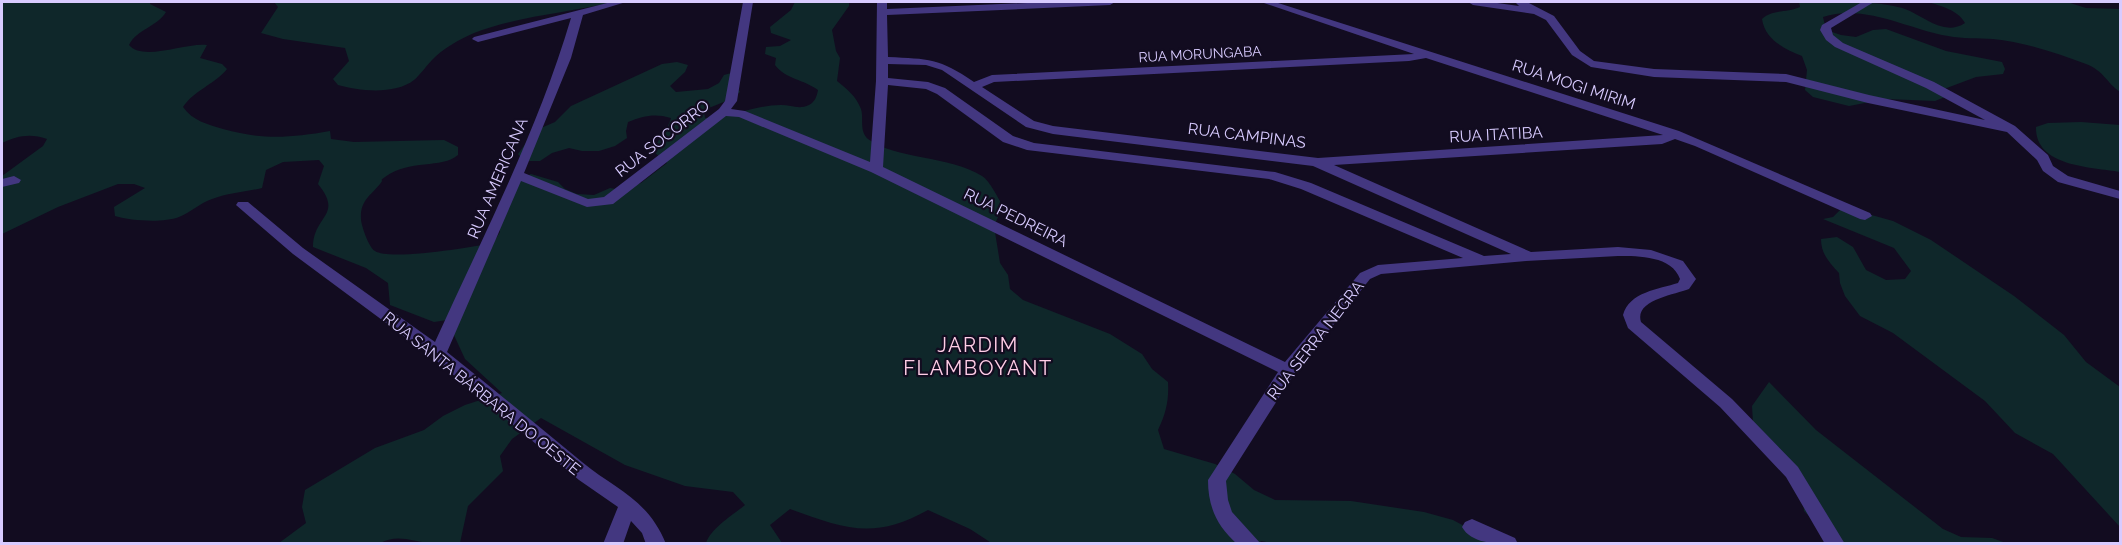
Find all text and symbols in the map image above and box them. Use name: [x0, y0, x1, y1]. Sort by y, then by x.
street label: RUA MORUNGABA: [1138, 43, 1263, 65]
street label: RUA MOGI MIRIM: [1510, 56, 1638, 113]
street label: RUA SOCORRO: [612, 96, 713, 181]
street label: RUA AMERICANA: [463, 115, 532, 242]
street label: RUA CAMPINAS: [1187, 119, 1307, 152]
street label: RUA ITATIBA: [1449, 123, 1544, 146]
street label: RUA PEDREIRA: [961, 184, 1071, 251]
street label: RUA SERRA NEGRA: [1263, 277, 1368, 404]
street label: RUA SANTA BÁRBARA DO OESTE: [379, 307, 585, 479]
district label: JARDIM FLAMBOYANT: [903, 333, 1053, 380]

